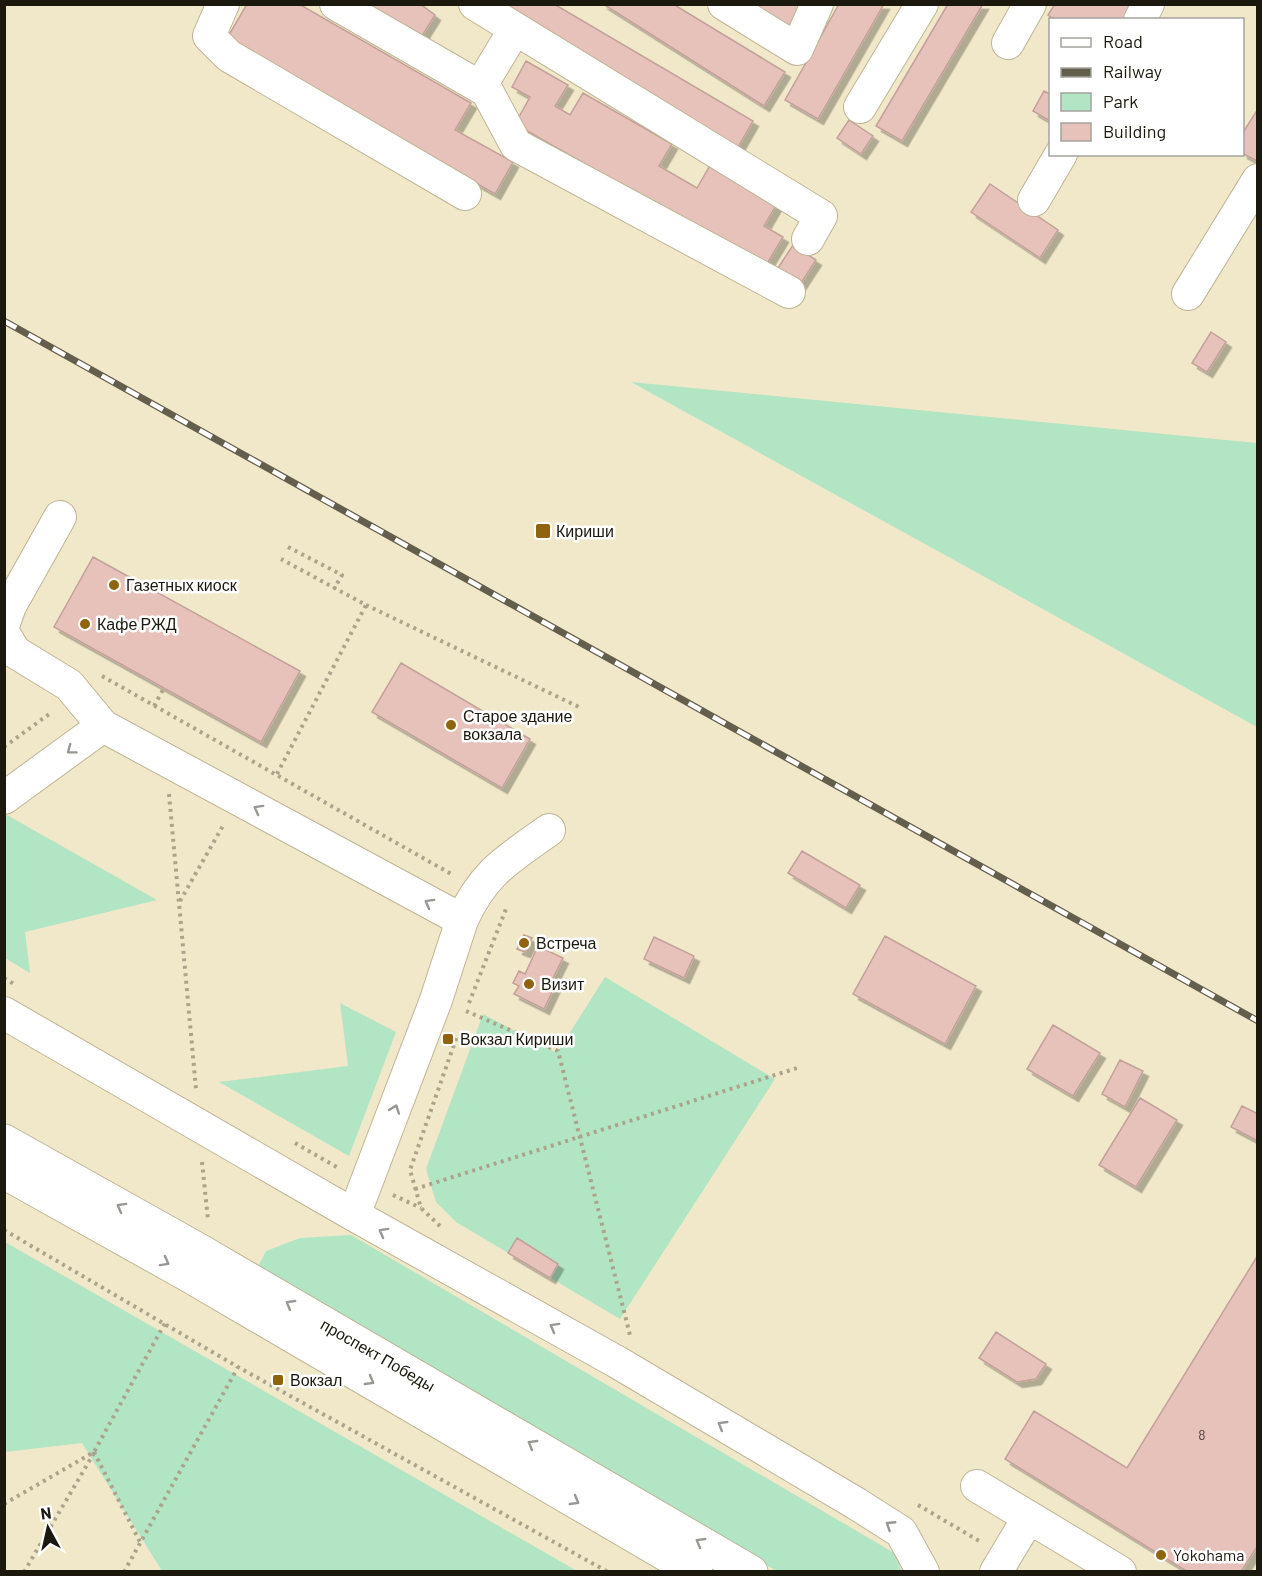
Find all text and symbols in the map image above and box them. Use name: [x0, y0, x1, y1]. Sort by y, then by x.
legend: [1049, 18, 1244, 156]
text: Road: [1103, 30, 1143, 52]
text: Railway: [1103, 60, 1162, 82]
text: Park: [1103, 90, 1138, 112]
text: Building: [1103, 120, 1166, 142]
place label: Кириши: [556, 521, 614, 540]
marker: Кириши: [534, 522, 552, 540]
place label: Газетных киоск: [126, 575, 238, 594]
marker: Газетных киоск: [107, 578, 121, 592]
place label: Кафе РЖД: [97, 614, 177, 633]
marker: Кафе РЖД: [78, 617, 92, 631]
place label: Старое здание вокзала: [463, 706, 572, 743]
marker: Старое здание вокзала: [444, 718, 458, 732]
one-way arrow: [66, 743, 77, 754]
one-way arrow: [254, 805, 264, 816]
one-way arrow: [425, 899, 435, 910]
place label: Встреча: [536, 933, 597, 952]
marker: Встреча: [517, 936, 531, 950]
place label: Визит: [541, 974, 585, 993]
marker: Визит: [522, 977, 536, 991]
place label: Вокзал Кириши: [460, 1029, 573, 1048]
marker: Вокзал Кириши: [441, 1032, 455, 1046]
one-way arrow: [388, 1104, 401, 1115]
one-way arrow: [117, 1203, 127, 1214]
one-way arrow: [379, 1228, 390, 1239]
one-way arrow: [159, 1255, 170, 1267]
one-way arrow: [286, 1299, 297, 1311]
street label: проспект Победы: [318, 1314, 439, 1395]
one-way arrow: [549, 1323, 560, 1334]
place label: Вокзал: [290, 1370, 342, 1389]
marker: Вокзал: [271, 1373, 285, 1387]
one-way arrow: [364, 1374, 374, 1386]
one-way arrow: [718, 1420, 728, 1432]
house number: 8: [1198, 1426, 1206, 1443]
one-way arrow: [528, 1440, 538, 1451]
one-way arrow: [569, 1494, 579, 1505]
north arrow: [18, 1498, 78, 1558]
text: N: [39, 1503, 52, 1523]
one-way arrow: [886, 1521, 897, 1532]
one-way arrow: [696, 1538, 706, 1549]
place label: Yokohama: [1173, 1545, 1244, 1564]
marker: Yokohama: [1154, 1548, 1168, 1562]

